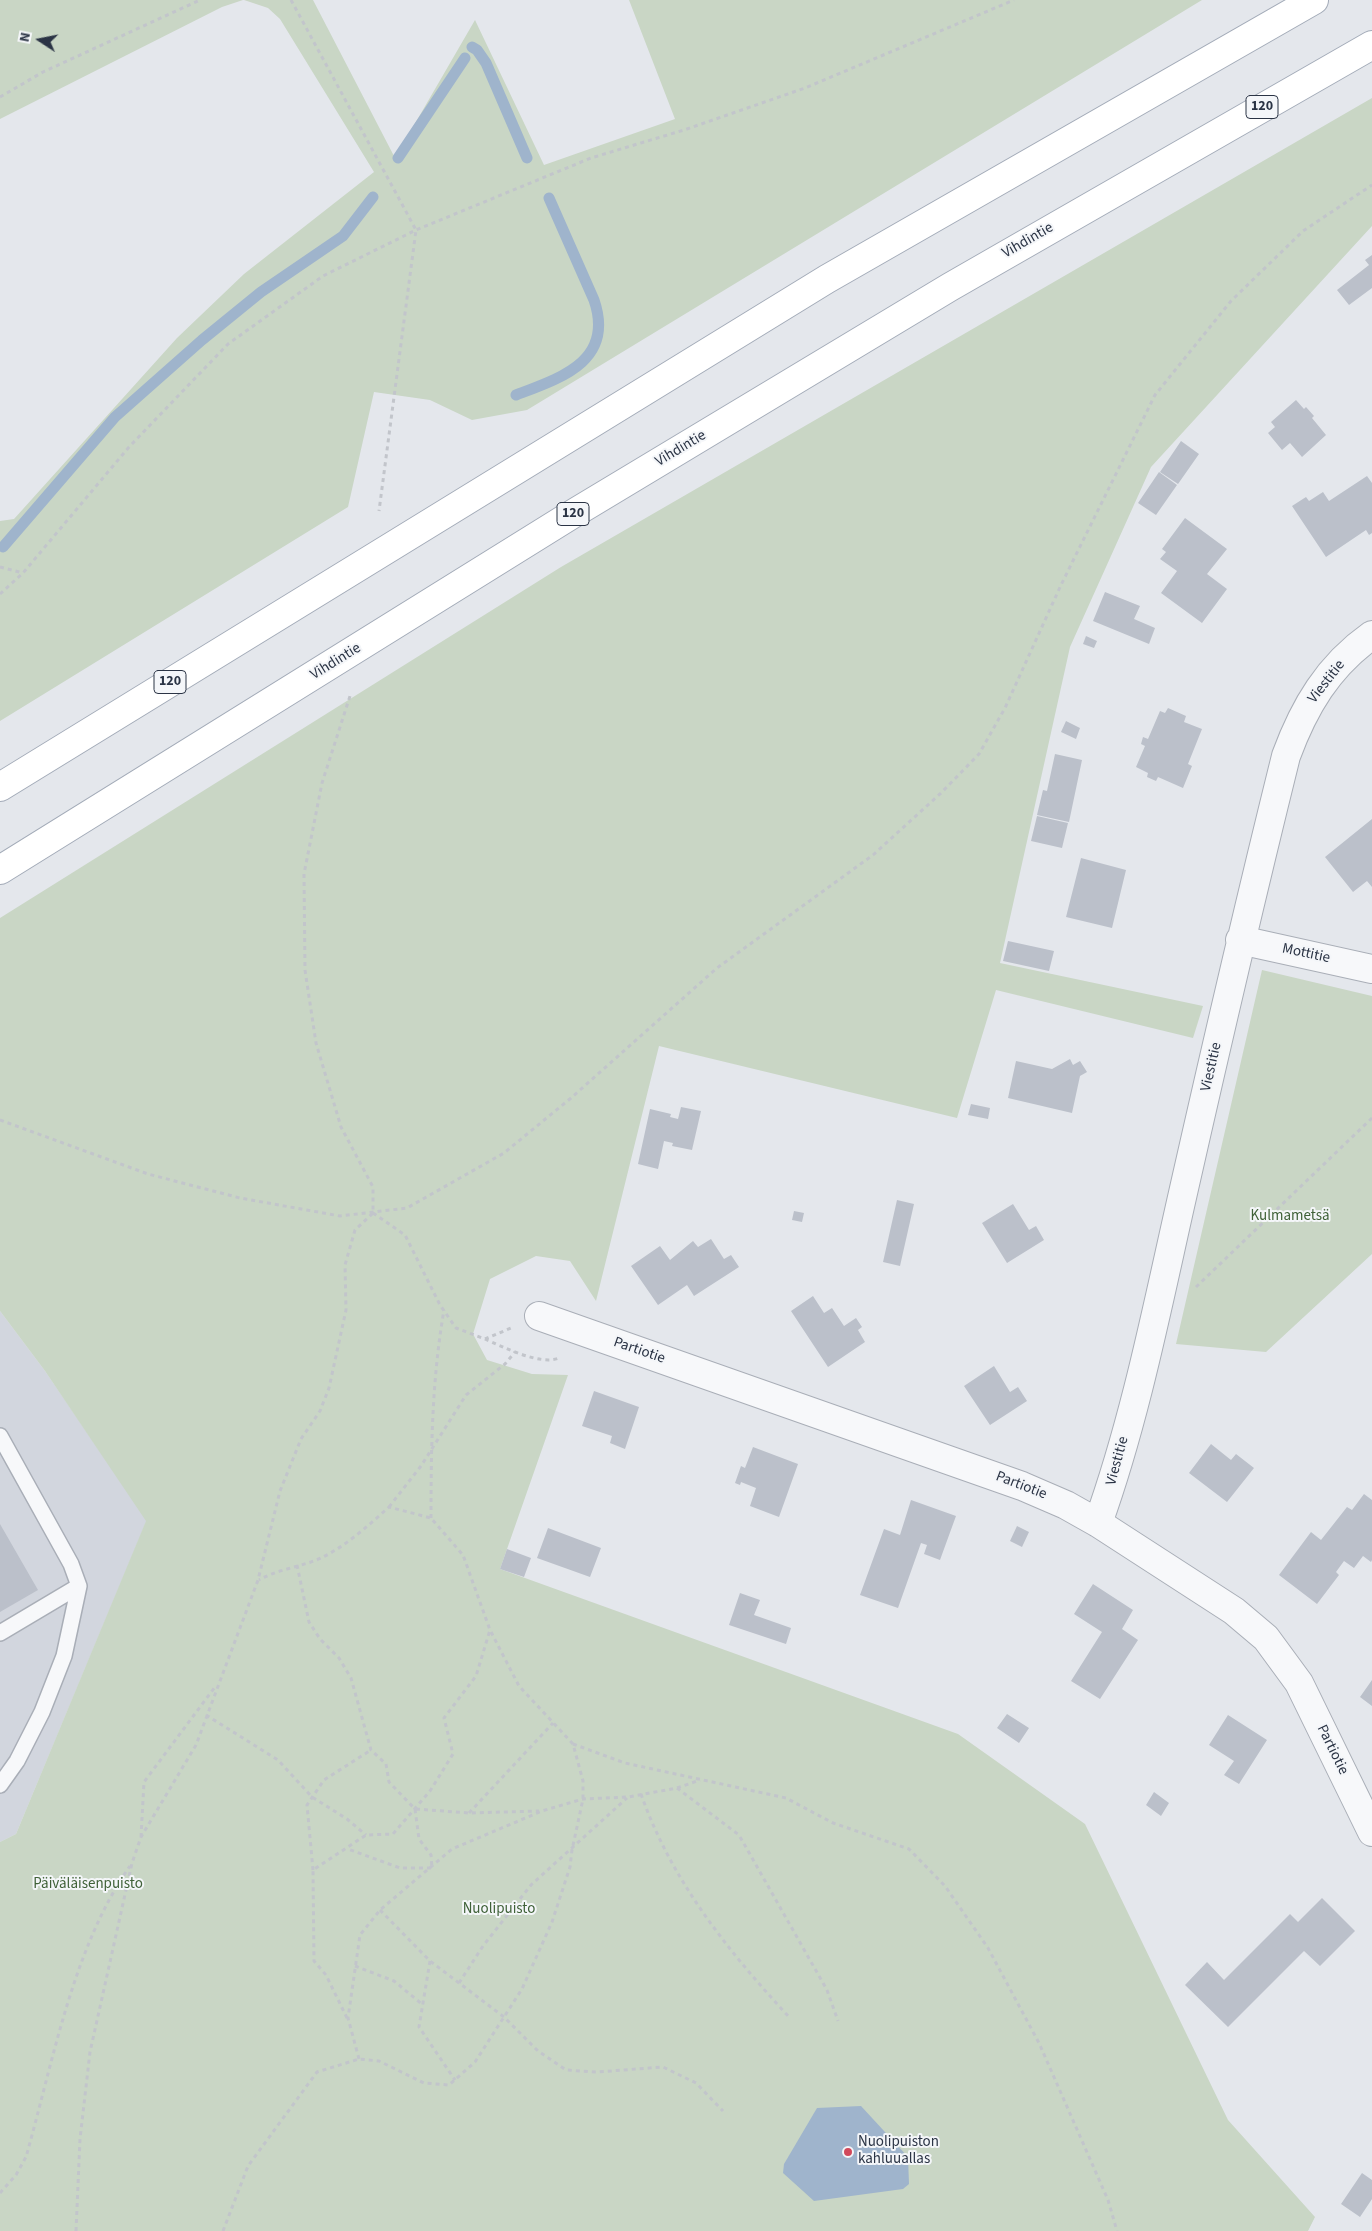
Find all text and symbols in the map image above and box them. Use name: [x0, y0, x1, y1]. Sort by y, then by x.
north arrow: [15, 15, 65, 65]
text: N: [15, 31, 36, 44]
road number: 120: [1246, 95, 1278, 118]
street label: Vihdintie: [999, 219, 1057, 263]
street label: Vihdintie: [652, 427, 710, 471]
road number: 120: [557, 502, 589, 526]
street label: Vihdintie: [307, 640, 365, 684]
street label: Viestitie: [1305, 657, 1349, 707]
road number: 120: [154, 670, 186, 694]
street label: Mottitie: [1280, 940, 1332, 968]
street label: Viestitie: [1198, 1041, 1226, 1093]
park label: Kulmametsä: [1251, 1208, 1329, 1226]
street label: Partiotie: [611, 1334, 667, 1368]
street label: Viestitie: [1103, 1435, 1133, 1487]
street label: Partiotie: [993, 1468, 1049, 1504]
street label: Partiotie: [1312, 1722, 1352, 1778]
park label: Päiväläisenpuisto: [33, 1876, 143, 1894]
park label: Nuolipuisto: [463, 1901, 535, 1919]
place label: Nuolipuiston kahluuallas: [858, 2134, 939, 2169]
marker: Nuolipuiston kahluuallas: [842, 2146, 854, 2158]

